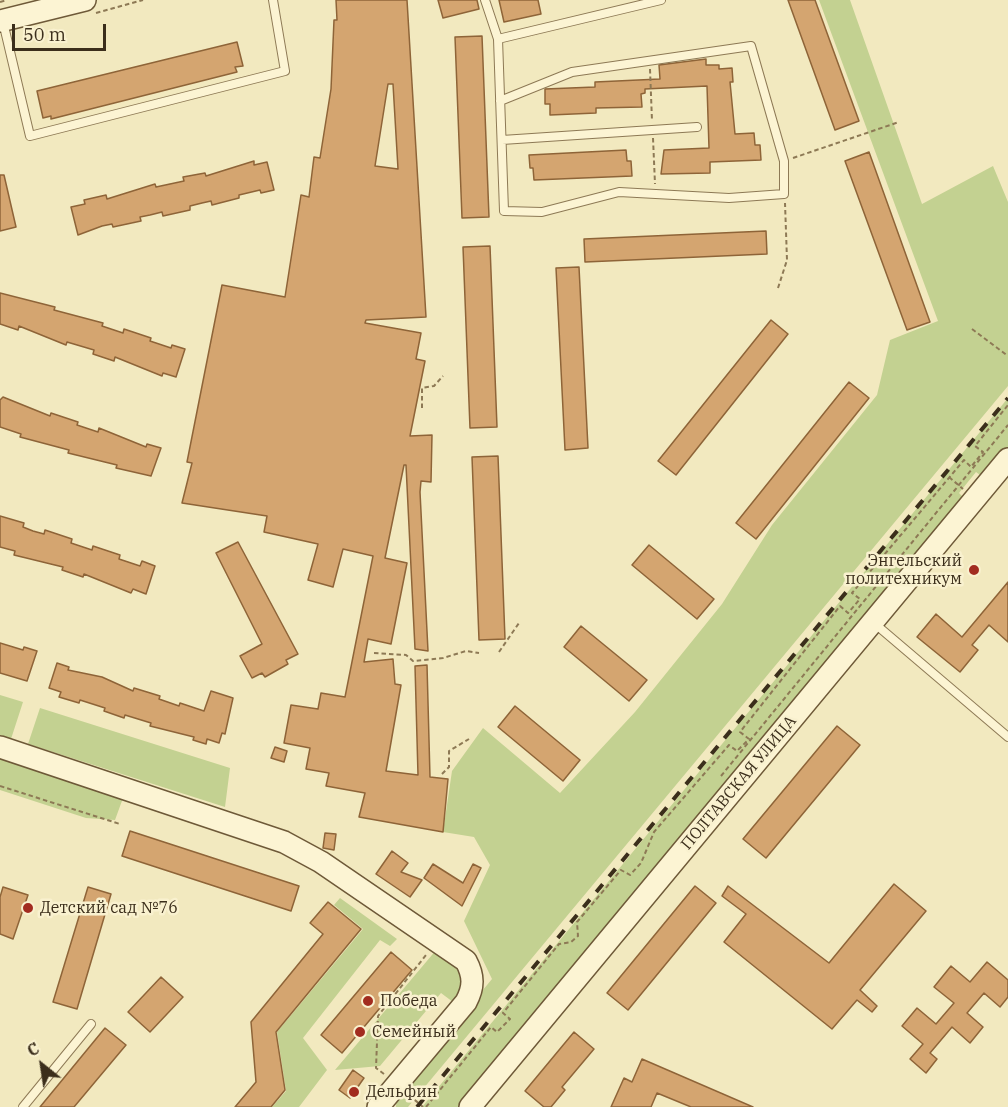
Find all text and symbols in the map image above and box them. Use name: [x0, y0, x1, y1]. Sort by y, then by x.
scale bar: [15, 12, 110, 50]
text: 50 m: [23, 23, 66, 46]
place label: Энгельский политехникум: [845, 551, 962, 589]
marker: Энгельский политехникум: [967, 563, 981, 577]
street label: ПОЛТАВСКАЯ УЛИЦА: [677, 712, 801, 854]
place label: Детский сад №76: [40, 898, 178, 918]
marker: Детский сад №76: [21, 901, 35, 915]
place label: Победа: [380, 991, 437, 1011]
marker: Победа: [361, 994, 375, 1008]
place label: Семейный: [372, 1022, 456, 1042]
marker: Семейный: [353, 1025, 367, 1039]
north arrow: [12, 1035, 72, 1095]
text: С: [23, 1038, 43, 1061]
place label: Дельфин: [366, 1082, 437, 1102]
marker: Дельфин: [347, 1085, 361, 1099]

